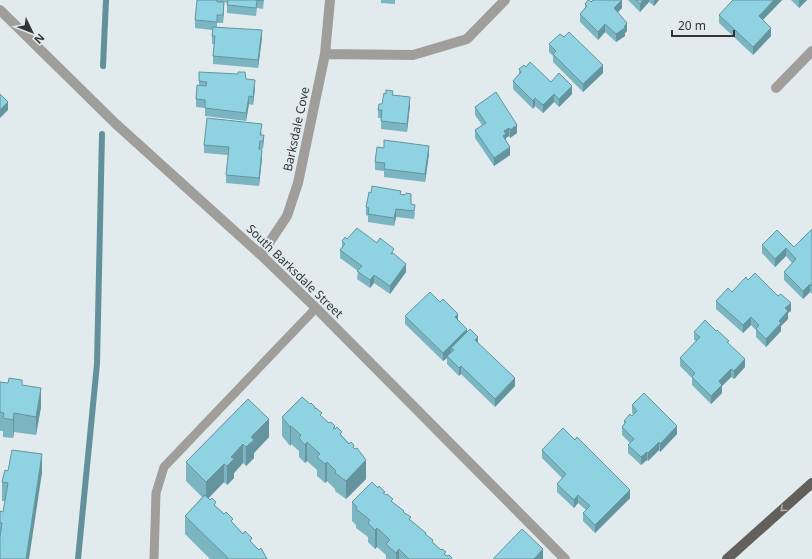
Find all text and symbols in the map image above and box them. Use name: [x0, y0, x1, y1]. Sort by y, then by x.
north arrow: [12, 12, 52, 52]
scale bar: [672, 12, 734, 38]
text: 20 m: [678, 17, 706, 34]
text: N: [31, 31, 48, 48]
street label: Barksdale Cove: [279, 85, 313, 173]
street label: South Barksdale Street: [243, 220, 348, 322]
one-way arrow: [780, 504, 788, 512]

